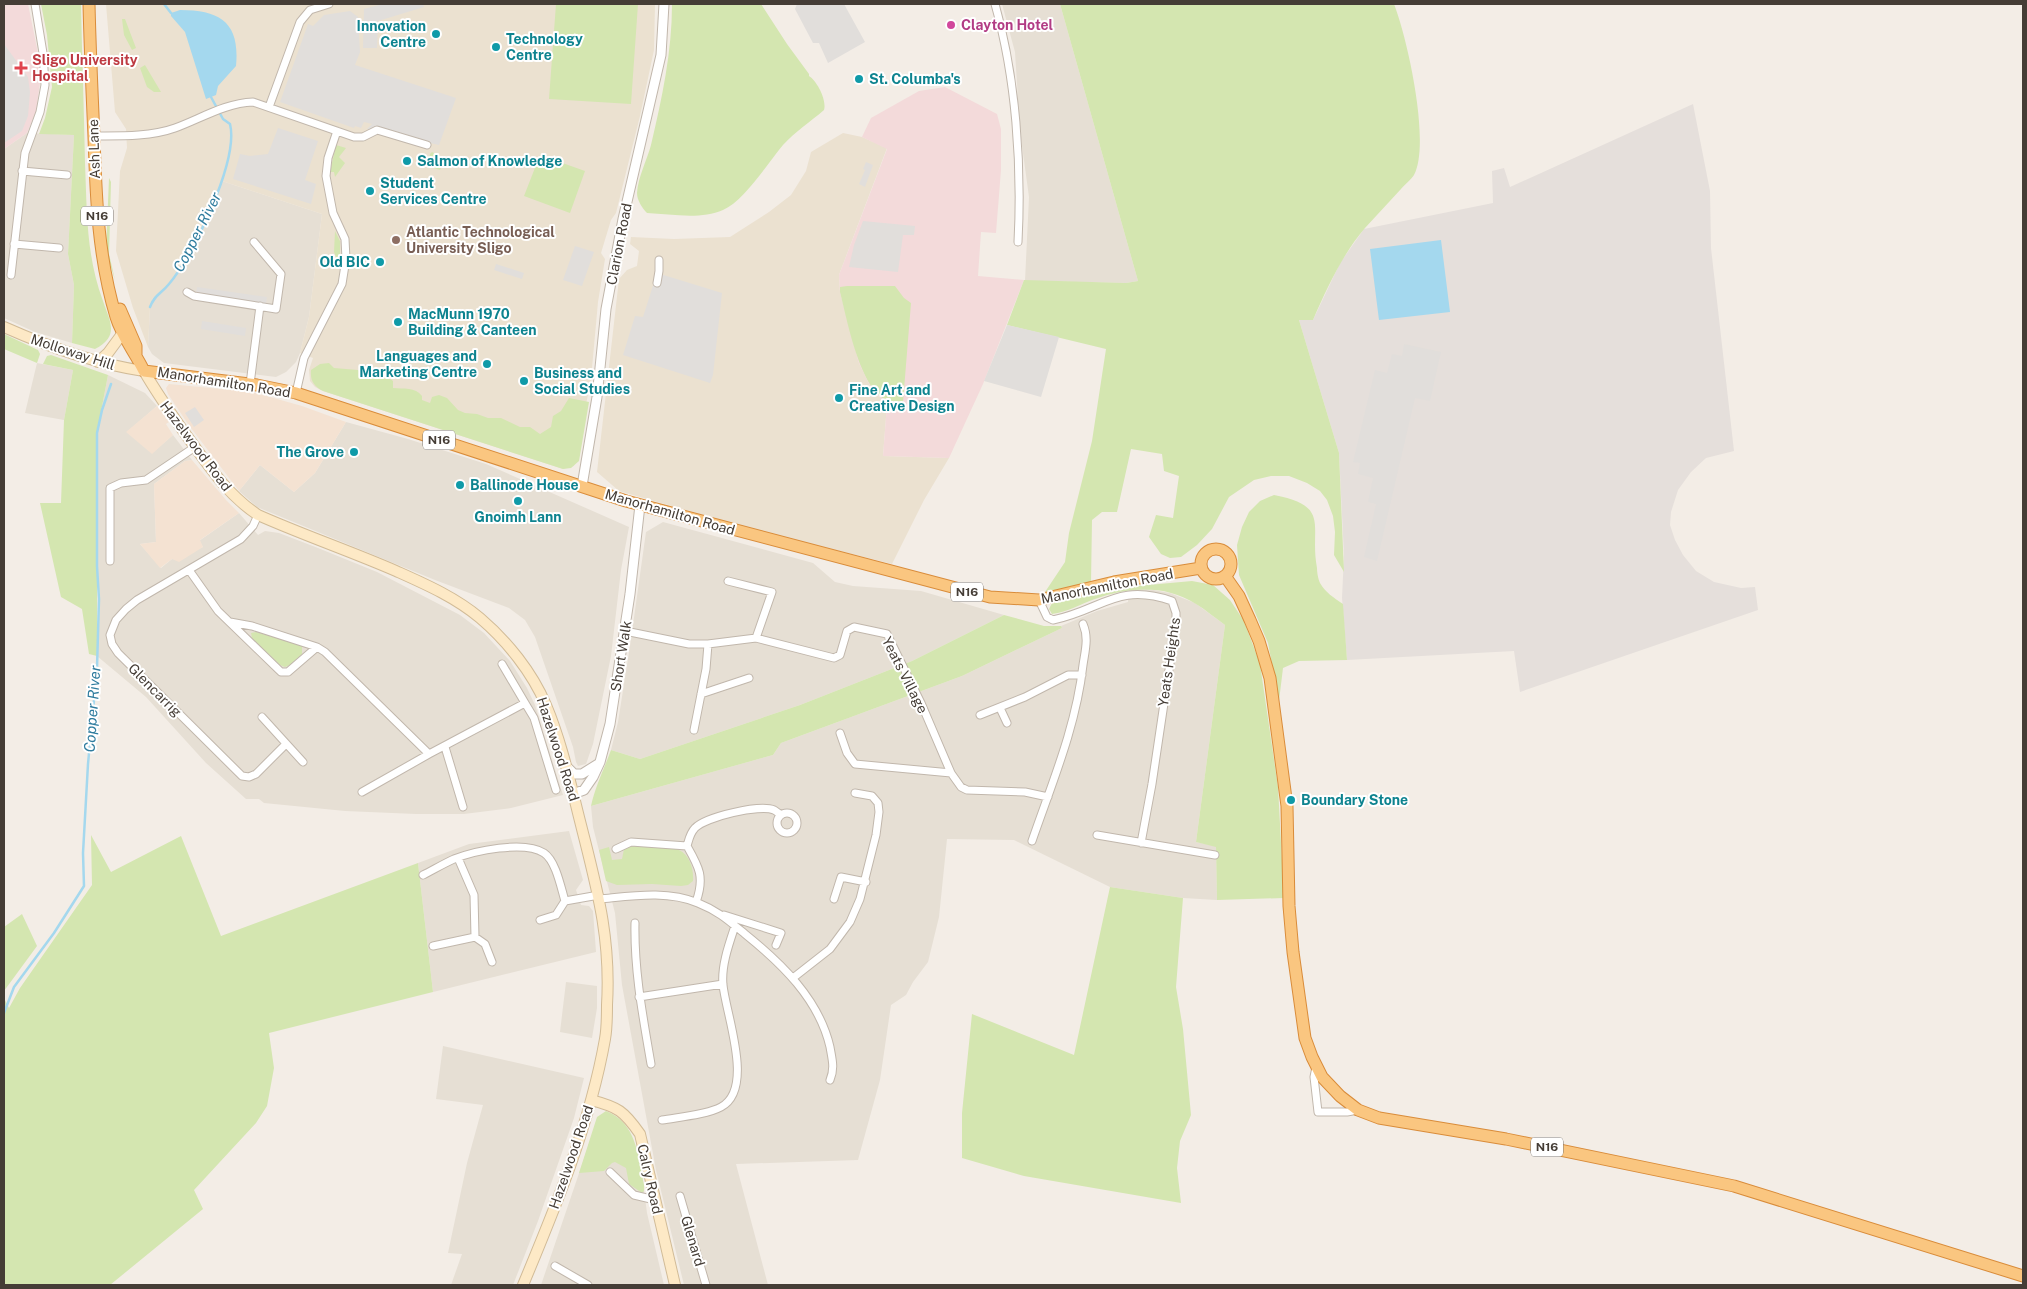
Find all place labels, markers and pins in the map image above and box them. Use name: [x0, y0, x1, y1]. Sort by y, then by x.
place label: Clayton Hotel: [961, 17, 1054, 33]
place label: Innovation Centre: [357, 18, 426, 50]
marker: Clayton Hotel: [945, 19, 957, 31]
marker: Innovation Centre: [430, 28, 442, 40]
place label: Technology Centre: [506, 31, 583, 63]
marker: Technology Centre: [490, 41, 502, 53]
place label: Sligo University Hospital: [32, 52, 138, 84]
marker: Sligo University Hospital: [14, 61, 28, 75]
place label: St. Columba's: [869, 71, 961, 87]
marker: St. Columba's: [853, 73, 865, 85]
place label: Salmon of Knowledge: [417, 153, 562, 169]
marker: Salmon of Knowledge: [401, 155, 413, 167]
place label: Student Services Centre: [380, 175, 487, 207]
marker: Student Services Centre: [364, 185, 376, 197]
place label: Atlantic Technological University Sligo: [406, 224, 555, 256]
marker: Atlantic Technological University Sligo: [390, 234, 402, 246]
place label: Old BIC: [320, 254, 370, 270]
marker: Old BIC: [374, 256, 386, 268]
place label: MacMunn 1970 Building & Canteen: [408, 306, 537, 338]
marker: MacMunn 1970 Building & Canteen: [392, 316, 404, 328]
place label: Languages and Marketing Centre: [359, 348, 477, 380]
marker: Languages and Marketing Centre: [481, 358, 493, 370]
place label: Business and Social Studies: [534, 365, 630, 397]
marker: Business and Social Studies: [518, 375, 530, 387]
place label: Fine Art and Creative Design: [849, 382, 955, 414]
marker: Fine Art and Creative Design: [833, 392, 845, 404]
place label: The Grove: [277, 444, 344, 460]
marker: The Grove: [348, 446, 360, 458]
place label: Ballinode House: [470, 477, 579, 493]
marker: Ballinode House: [454, 479, 466, 491]
marker: Gnoimh Lann: [512, 495, 524, 507]
place label: Gnoimh Lann: [474, 509, 562, 525]
place label: Boundary Stone: [1301, 792, 1408, 808]
marker: Boundary Stone: [1285, 794, 1297, 806]

